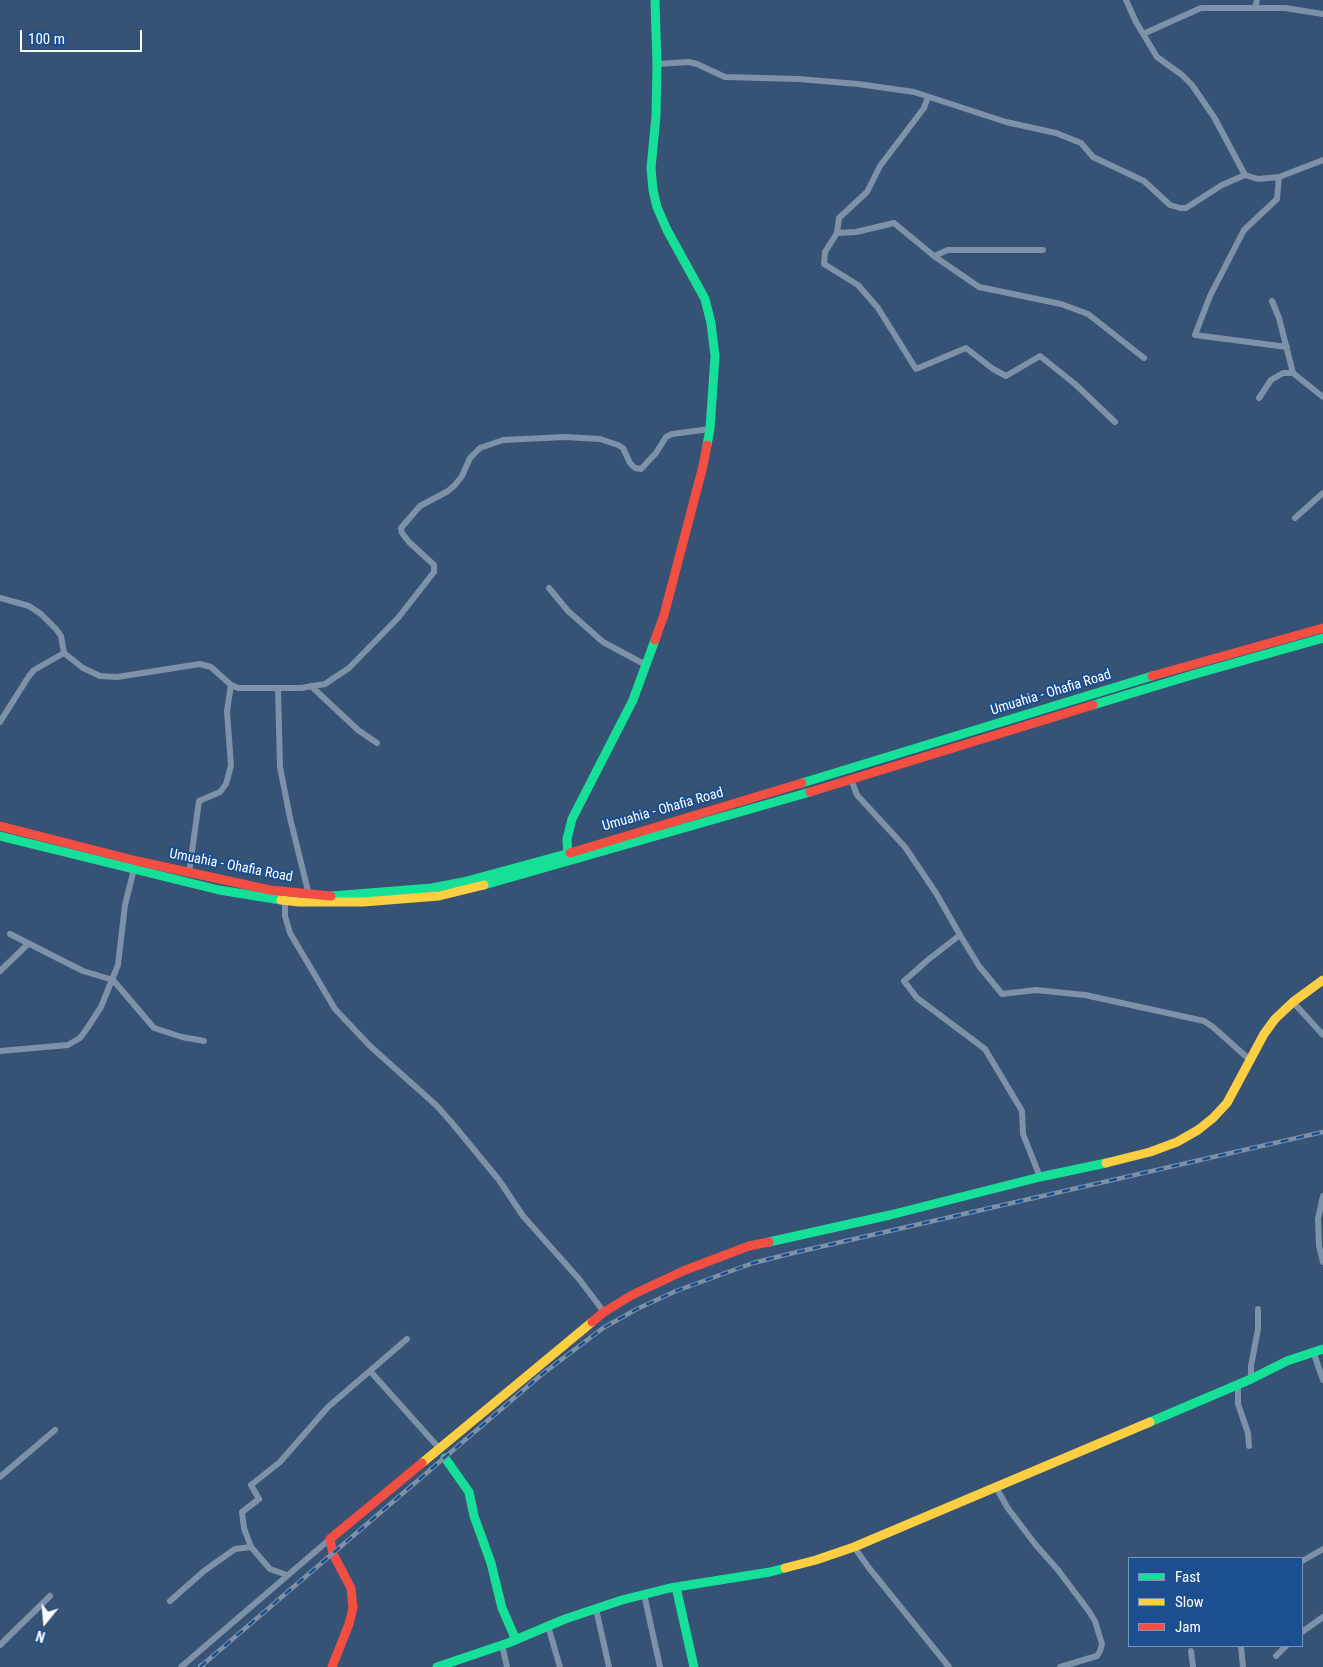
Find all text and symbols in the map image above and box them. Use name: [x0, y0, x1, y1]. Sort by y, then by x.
scale bar: [22, 20, 145, 52]
text: 100 m: [28, 30, 65, 48]
street label: Umuahia - Ohafia Road: [989, 667, 1113, 719]
street label: Umuahia - Ohafia Road: [600, 785, 726, 835]
street label: Umuahia - Ohafia Road: [168, 846, 294, 886]
legend: [1128, 1557, 1303, 1647]
text: Fast: [1175, 1568, 1200, 1586]
text: Slow: [1175, 1593, 1204, 1611]
north arrow: [20, 1597, 70, 1647]
text: Jam: [1175, 1618, 1201, 1636]
text: N: [34, 1627, 47, 1645]

